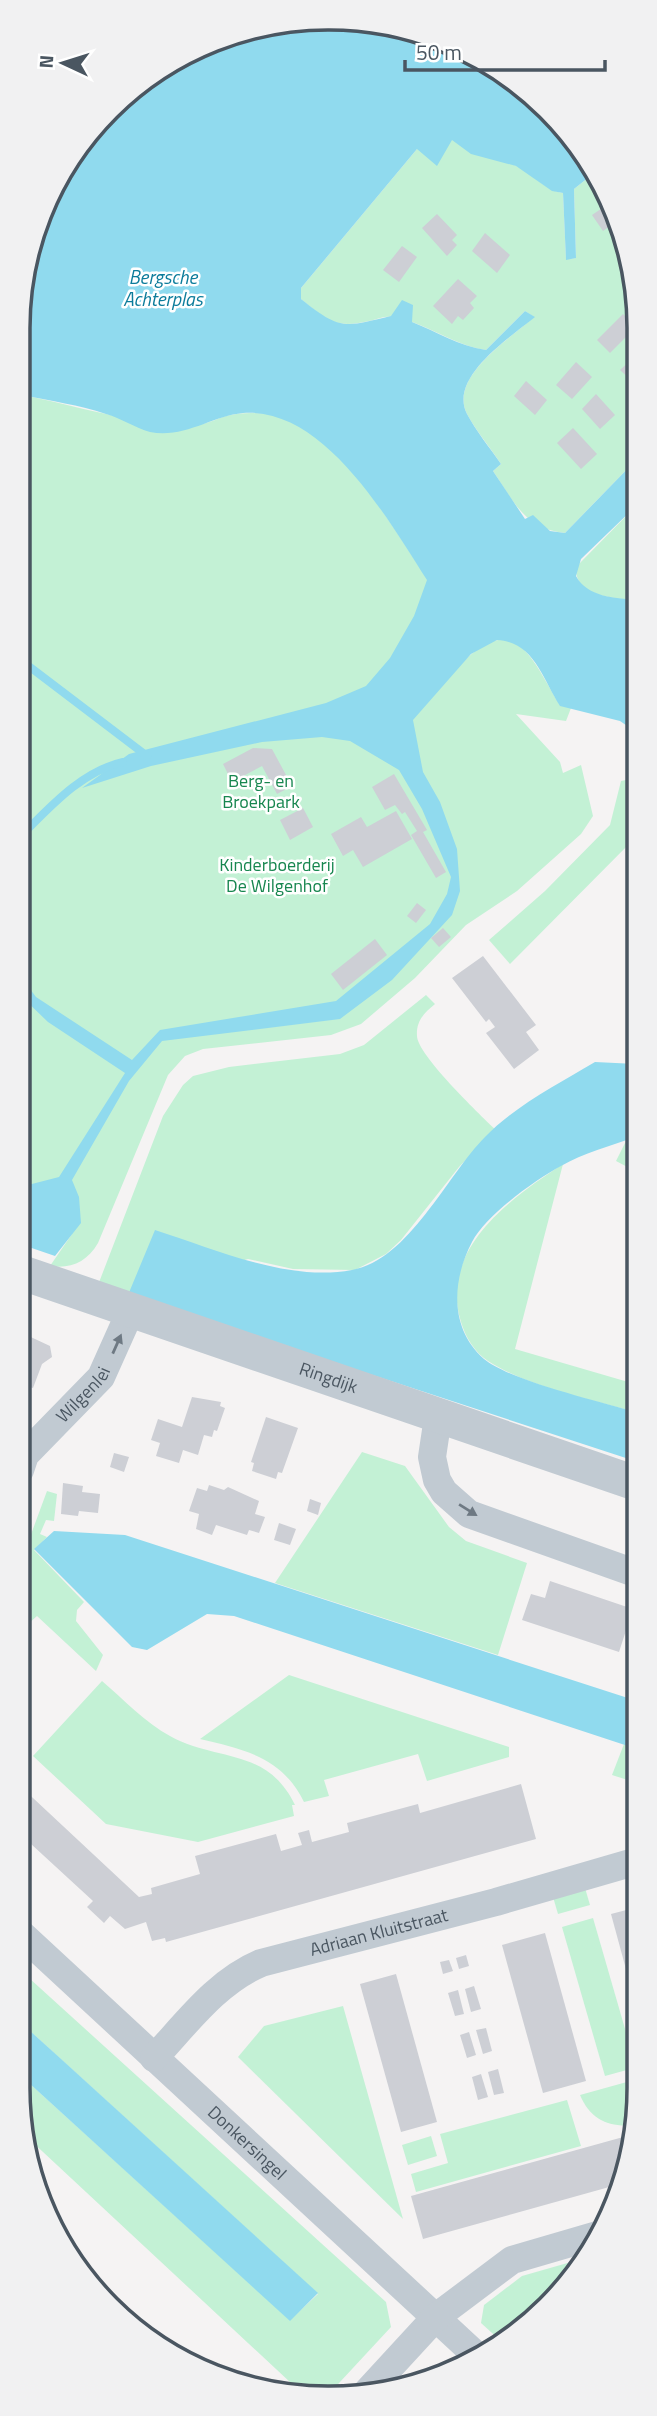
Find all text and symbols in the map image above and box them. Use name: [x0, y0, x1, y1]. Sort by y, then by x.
north arrow: [28, 28, 98, 98]
scale bar: [405, 28, 604, 72]
text: 50 m: [416, 36, 462, 68]
text: N: [31, 54, 60, 69]
water label: Bergsche Achterplas: [123, 262, 205, 313]
park label: Berg- en Broekpark: [222, 767, 300, 815]
park label: Kinderboerderij De Wilgenhof: [219, 851, 335, 899]
one-way arrow: [112, 1334, 123, 1354]
street label: Ringdijk: [296, 1355, 362, 1400]
street label: Wilgenlei: [50, 1362, 117, 1429]
one-way arrow: [458, 1504, 478, 1517]
street label: Adriaan Kluitstraat: [307, 1901, 451, 1963]
street label: Donkersingel: [202, 2099, 293, 2186]

